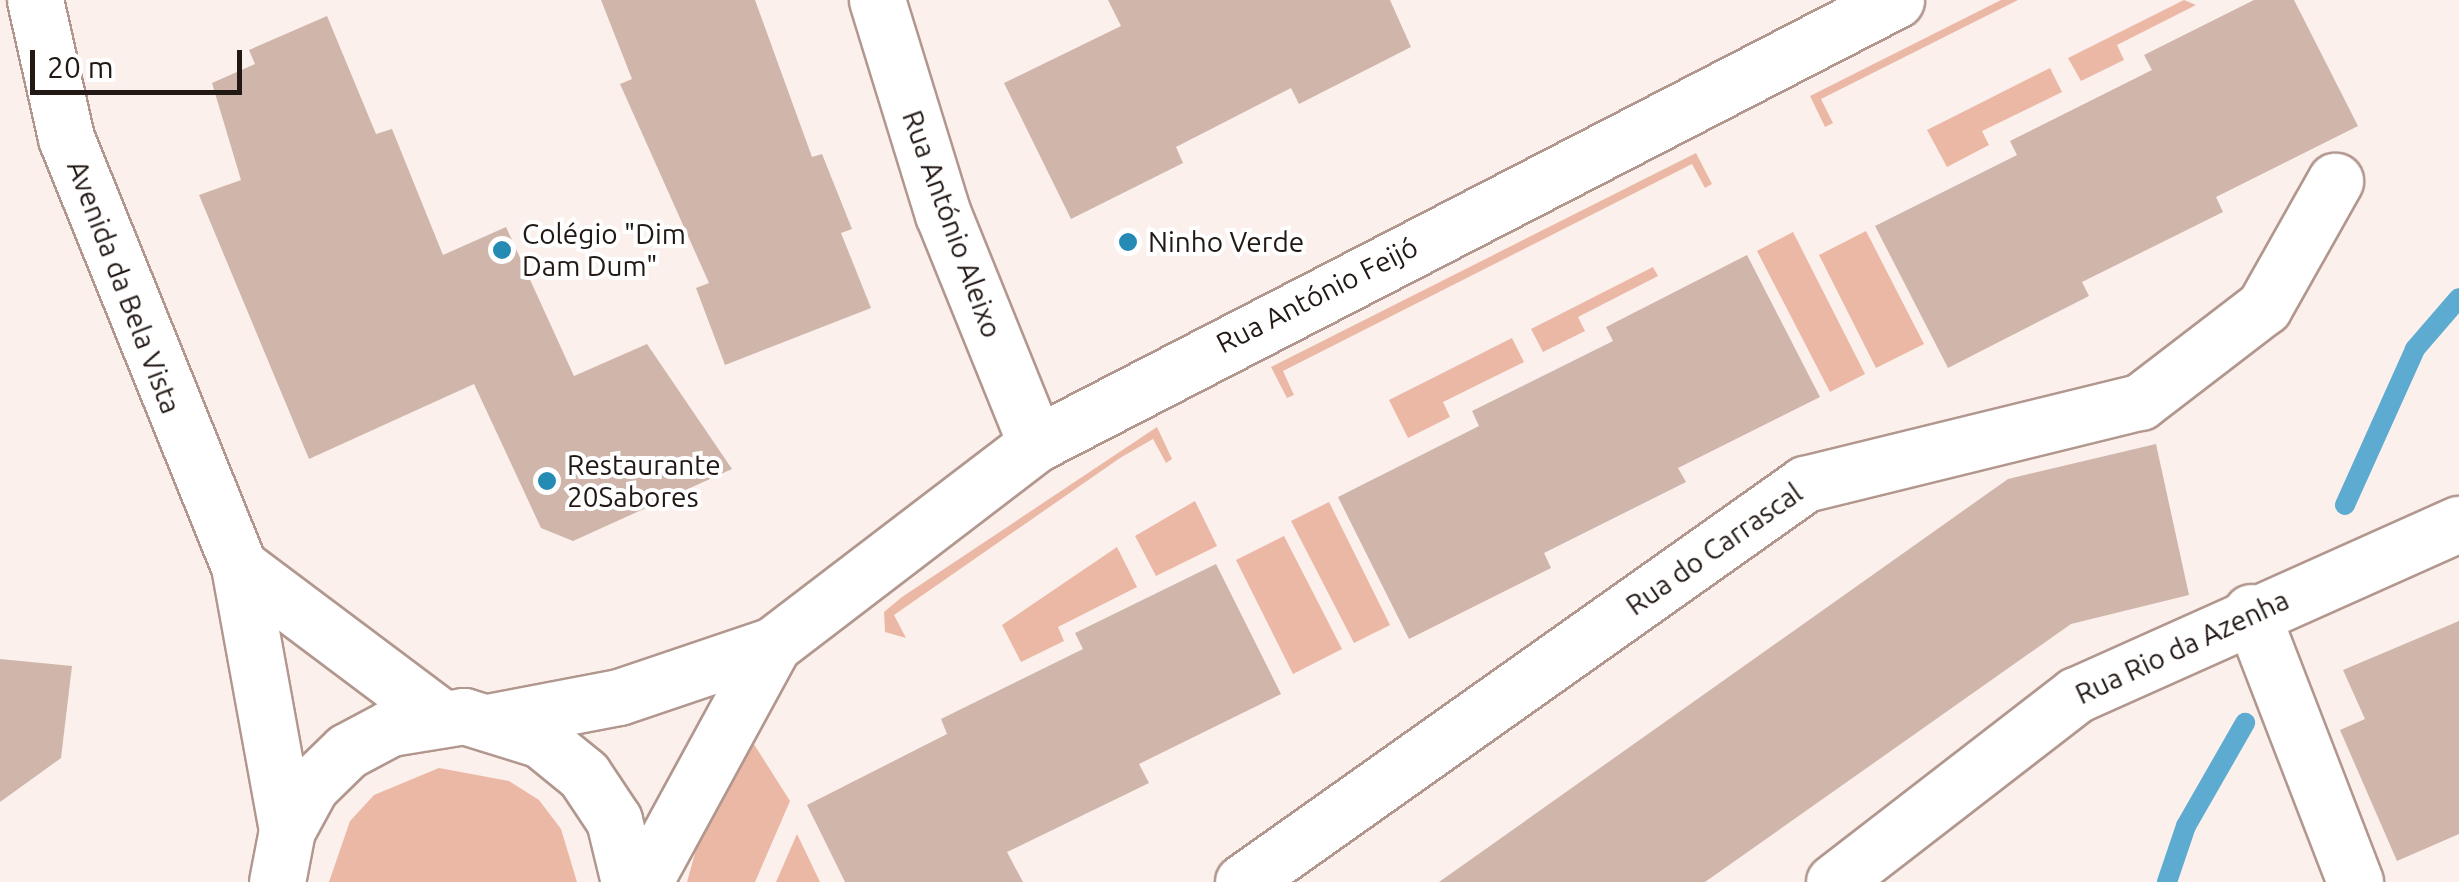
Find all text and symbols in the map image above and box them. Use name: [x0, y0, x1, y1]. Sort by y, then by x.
scale bar: [35, 30, 248, 92]
text: 20 m: [47, 50, 114, 84]
street label: Rua António Aleixo: [895, 106, 1009, 342]
street label: Avenida da Bela Vista: [60, 156, 188, 418]
place label: Colégio "Dim Dam Dum": [522, 217, 686, 283]
place label: Ninho Verde: [1148, 225, 1304, 259]
street label: Rua António Feijó: [1211, 230, 1423, 360]
marker: Ninho Verde: [1117, 231, 1139, 253]
marker: Colégio "Dim Dam Dum": [491, 239, 513, 261]
place label: Restaurante 20Sabores: [567, 448, 721, 514]
marker: Restaurante 20Sabores: [536, 470, 558, 492]
street label: Rua do Carrascal: [1619, 476, 1809, 622]
street label: Rua Rio da Azenha: [2070, 583, 2294, 711]

